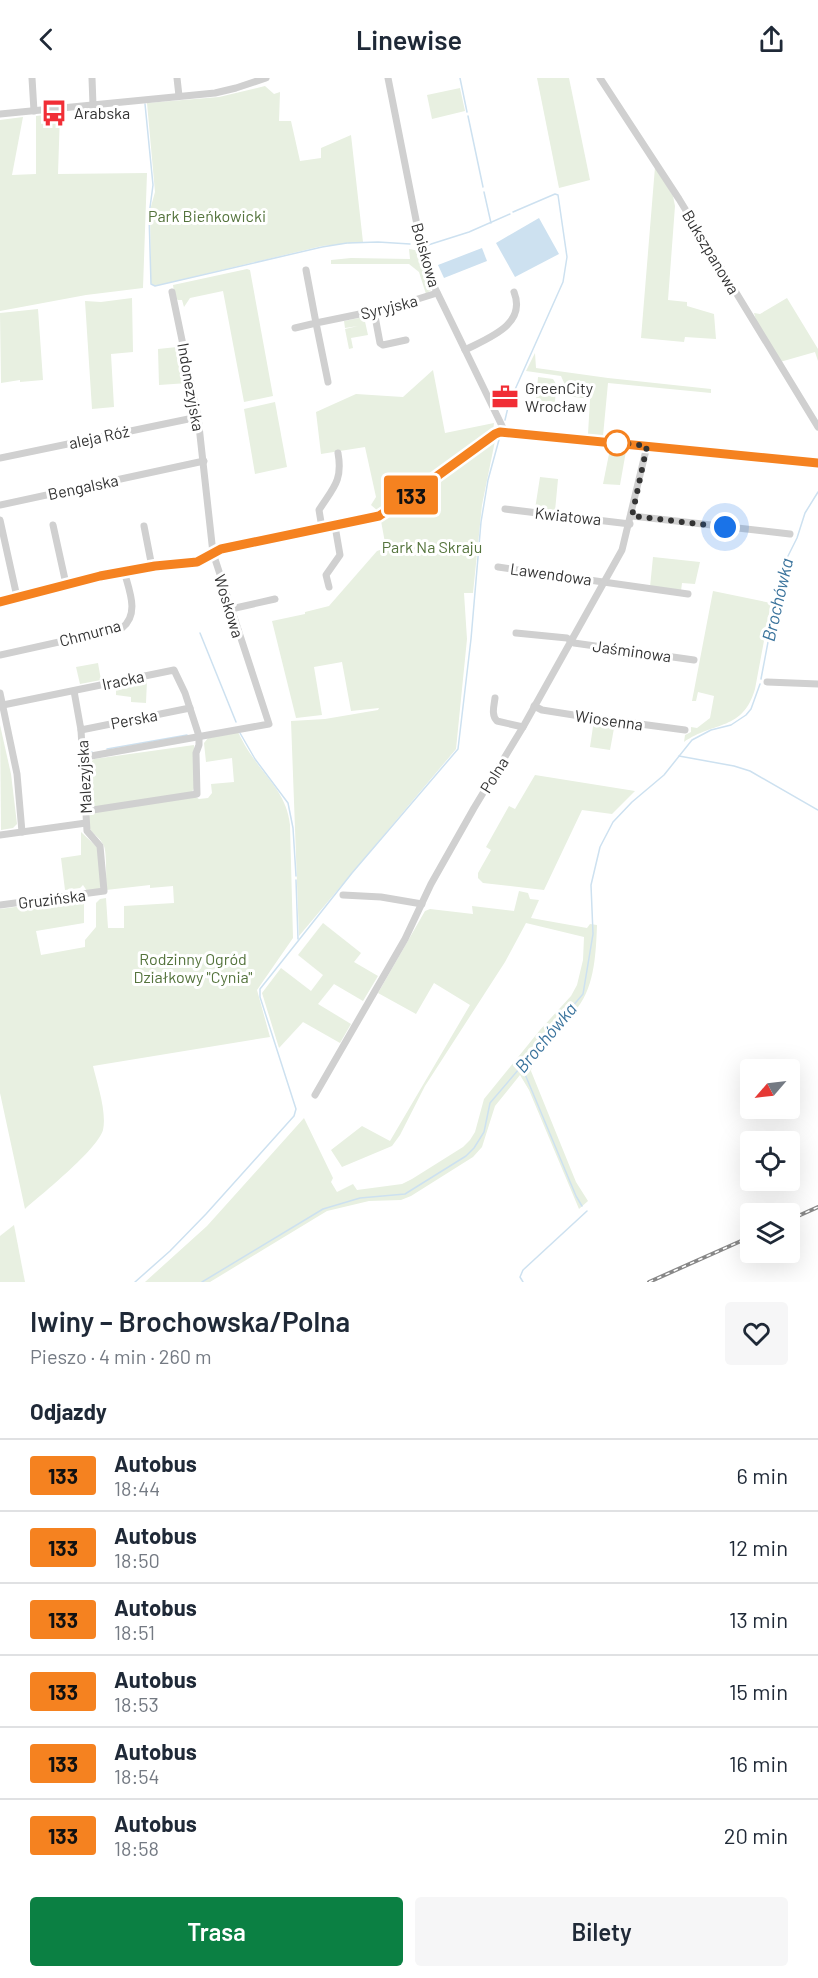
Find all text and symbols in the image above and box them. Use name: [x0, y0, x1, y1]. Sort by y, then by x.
icon: back: [30, 23, 63, 56]
text: Linewise: [356, 23, 462, 55]
icon: share: [755, 23, 788, 56]
bus stop icon: Arabska: [39, 98, 69, 128]
place label: Arabska: [74, 103, 130, 122]
park label: Park Bieńkowicki: [148, 206, 266, 225]
street label: Bukszpanowa: [679, 206, 744, 297]
street label: Boiskowa: [408, 220, 445, 289]
street label: Syryjska: [358, 290, 419, 323]
street label: Indonezyjska: [174, 341, 209, 433]
place label: GreenCity Wrocław: [525, 378, 594, 415]
office icon: GreenCity Wrocław: [490, 382, 520, 412]
street label: aleja Róż: [67, 421, 131, 452]
unlabelled marker: [604, 430, 630, 456]
street label: Bengalska: [46, 470, 120, 503]
line badge: 133: [376, 476, 446, 514]
text: 133: [396, 483, 426, 508]
street label: Kwiatowa: [534, 503, 602, 528]
your location: [710, 512, 740, 542]
park label: Park Na Skraju: [382, 537, 482, 556]
water label: Brochówka: [757, 556, 797, 644]
street label: Lawendowa: [509, 558, 593, 589]
street label: Woskowa: [211, 572, 248, 640]
street label: Chmurna: [57, 615, 123, 650]
street label: Jaśminowa: [592, 636, 672, 665]
street label: Iracka: [100, 666, 146, 693]
street label: Perska: [109, 705, 159, 732]
street label: Wiosenna: [574, 705, 644, 734]
street label: Malezyjska: [72, 740, 95, 814]
street label: Polna: [475, 753, 512, 796]
street label: Gruzińska: [17, 885, 87, 912]
park label: Rodzinny Ogród Działkowy "Cynia": [134, 949, 252, 986]
water label: Brochówka: [510, 998, 581, 1077]
north arrow: [740, 1059, 800, 1119]
map controls: [740, 1059, 800, 1263]
button: locate: [740, 1131, 800, 1191]
button: layers: [740, 1203, 800, 1263]
button: heart: [725, 1302, 788, 1365]
text: Iwiny – Brochowska/Polna: [30, 1304, 350, 1338]
text: Pieszo · 4 min · 260 m: [30, 1344, 212, 1368]
text: Odjazdy: [30, 1398, 107, 1424]
text: Autobus: [114, 1450, 197, 1476]
text: 6 min: [737, 1462, 788, 1488]
text: 133: [48, 1463, 78, 1488]
text: 18:44: [114, 1476, 160, 1500]
text: Autobus: [114, 1522, 197, 1548]
text: 12 min: [728, 1534, 788, 1560]
text: 133: [48, 1535, 78, 1560]
text: 18:50: [114, 1548, 160, 1572]
text: Autobus: [114, 1594, 197, 1620]
text: 13 min: [729, 1606, 788, 1632]
text: 133: [48, 1607, 78, 1632]
text: 18:51: [114, 1620, 155, 1644]
text: Autobus: [114, 1666, 197, 1692]
text: 15 min: [729, 1678, 788, 1704]
text: 133: [48, 1679, 78, 1704]
text: 18:53: [114, 1692, 159, 1716]
text: Autobus: [114, 1738, 197, 1764]
text: 16 min: [729, 1750, 788, 1776]
text: 133: [48, 1751, 78, 1776]
text: 18:54: [114, 1764, 160, 1788]
text: Autobus: [114, 1810, 197, 1836]
text: 20 min: [724, 1822, 788, 1848]
text: 133: [48, 1823, 78, 1848]
text: 18:58: [114, 1836, 159, 1860]
button: Trasa: [30, 1897, 403, 1966]
button: Bilety: [415, 1897, 788, 1966]

